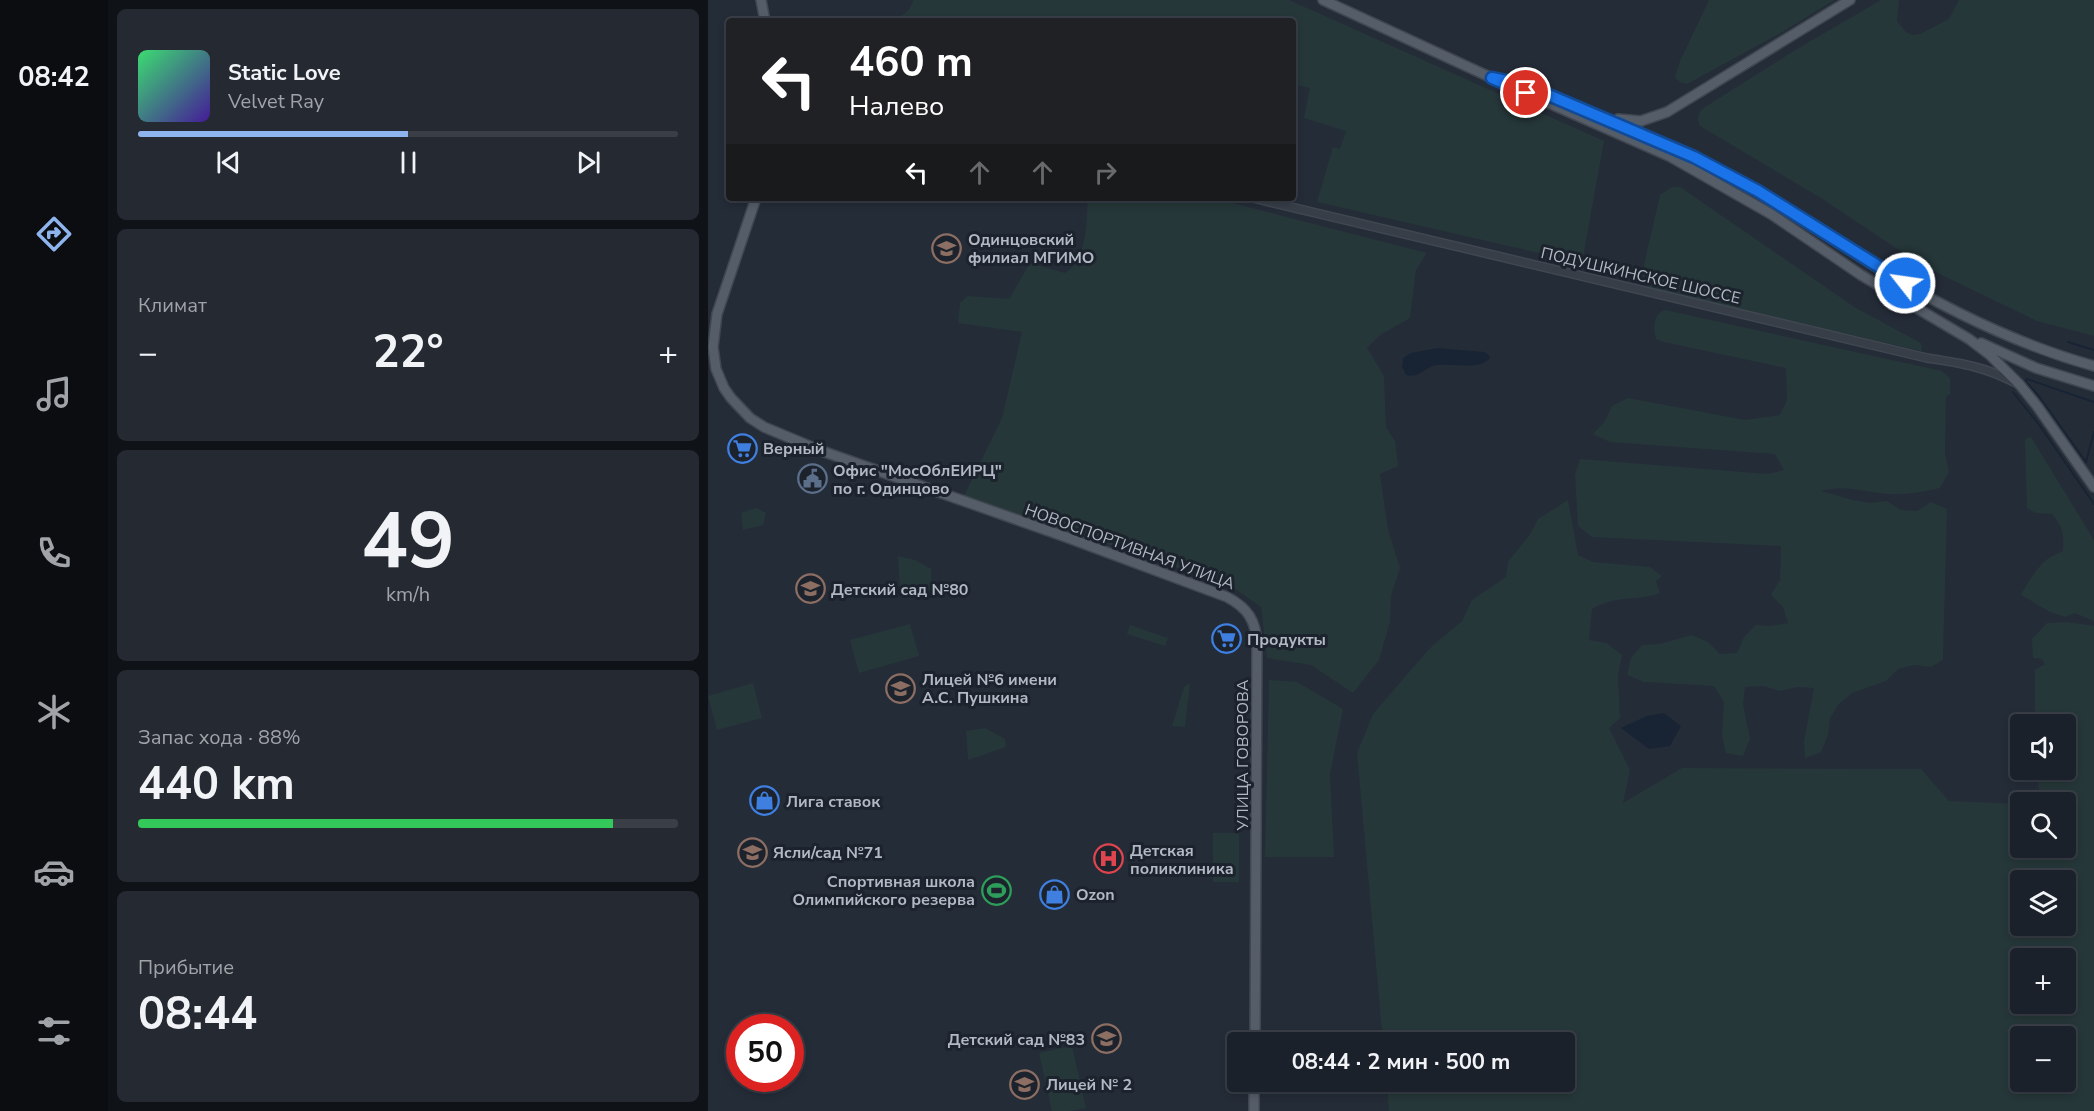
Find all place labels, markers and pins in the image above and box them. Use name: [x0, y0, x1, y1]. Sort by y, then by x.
pin: [1500, 67, 1551, 118]
place label: Одинцовский филиал МГИМО: [968, 229, 1094, 269]
school or university icon: Одинцовский филиал МГИМО: [931, 232, 963, 264]
supermarket icon: Верный: [726, 432, 758, 464]
place label: Верный: [763, 438, 825, 460]
place label: Офис "МосОблЕИРЦ" по г. Одинцово: [833, 460, 1002, 500]
public building icon: Офис "МосОблЕИРЦ" по г. Одинцово: [796, 463, 828, 495]
school or university icon: Детский сад №80: [794, 573, 826, 605]
place label: Детский сад №80: [831, 579, 968, 601]
supermarket icon: Продукты: [1210, 623, 1242, 655]
place label: Продукты: [1247, 629, 1326, 651]
place label: Лицей №6 имени А.С. Пушкина: [922, 669, 1057, 709]
school or university icon: Лицей №6 имени А.С. Пушкина: [885, 672, 917, 704]
shop icon: Лига ставок: [749, 785, 781, 817]
place label: Лига ставок: [786, 791, 881, 813]
school or university icon: Ясли/сад №71: [736, 836, 768, 868]
place label: Детская поликлиника: [1130, 840, 1234, 880]
place label: Ясли/сад №71: [773, 842, 883, 864]
hospital icon: Детская поликлиника: [1093, 843, 1125, 875]
place label: Спортивная школа Олимпийского резерва: [792, 871, 975, 911]
sports icon: Спортивная школа Олимпийского резерва: [980, 874, 1012, 906]
shop icon: Ozon: [1039, 878, 1071, 910]
place label: Ozon: [1076, 884, 1115, 906]
school or university icon: Детский сад №83: [1090, 1023, 1122, 1055]
place label: Детский сад №83: [948, 1029, 1085, 1051]
school or university icon: Лицей № 2: [1009, 1068, 1041, 1100]
place label: Лицей № 2: [1046, 1074, 1132, 1096]

